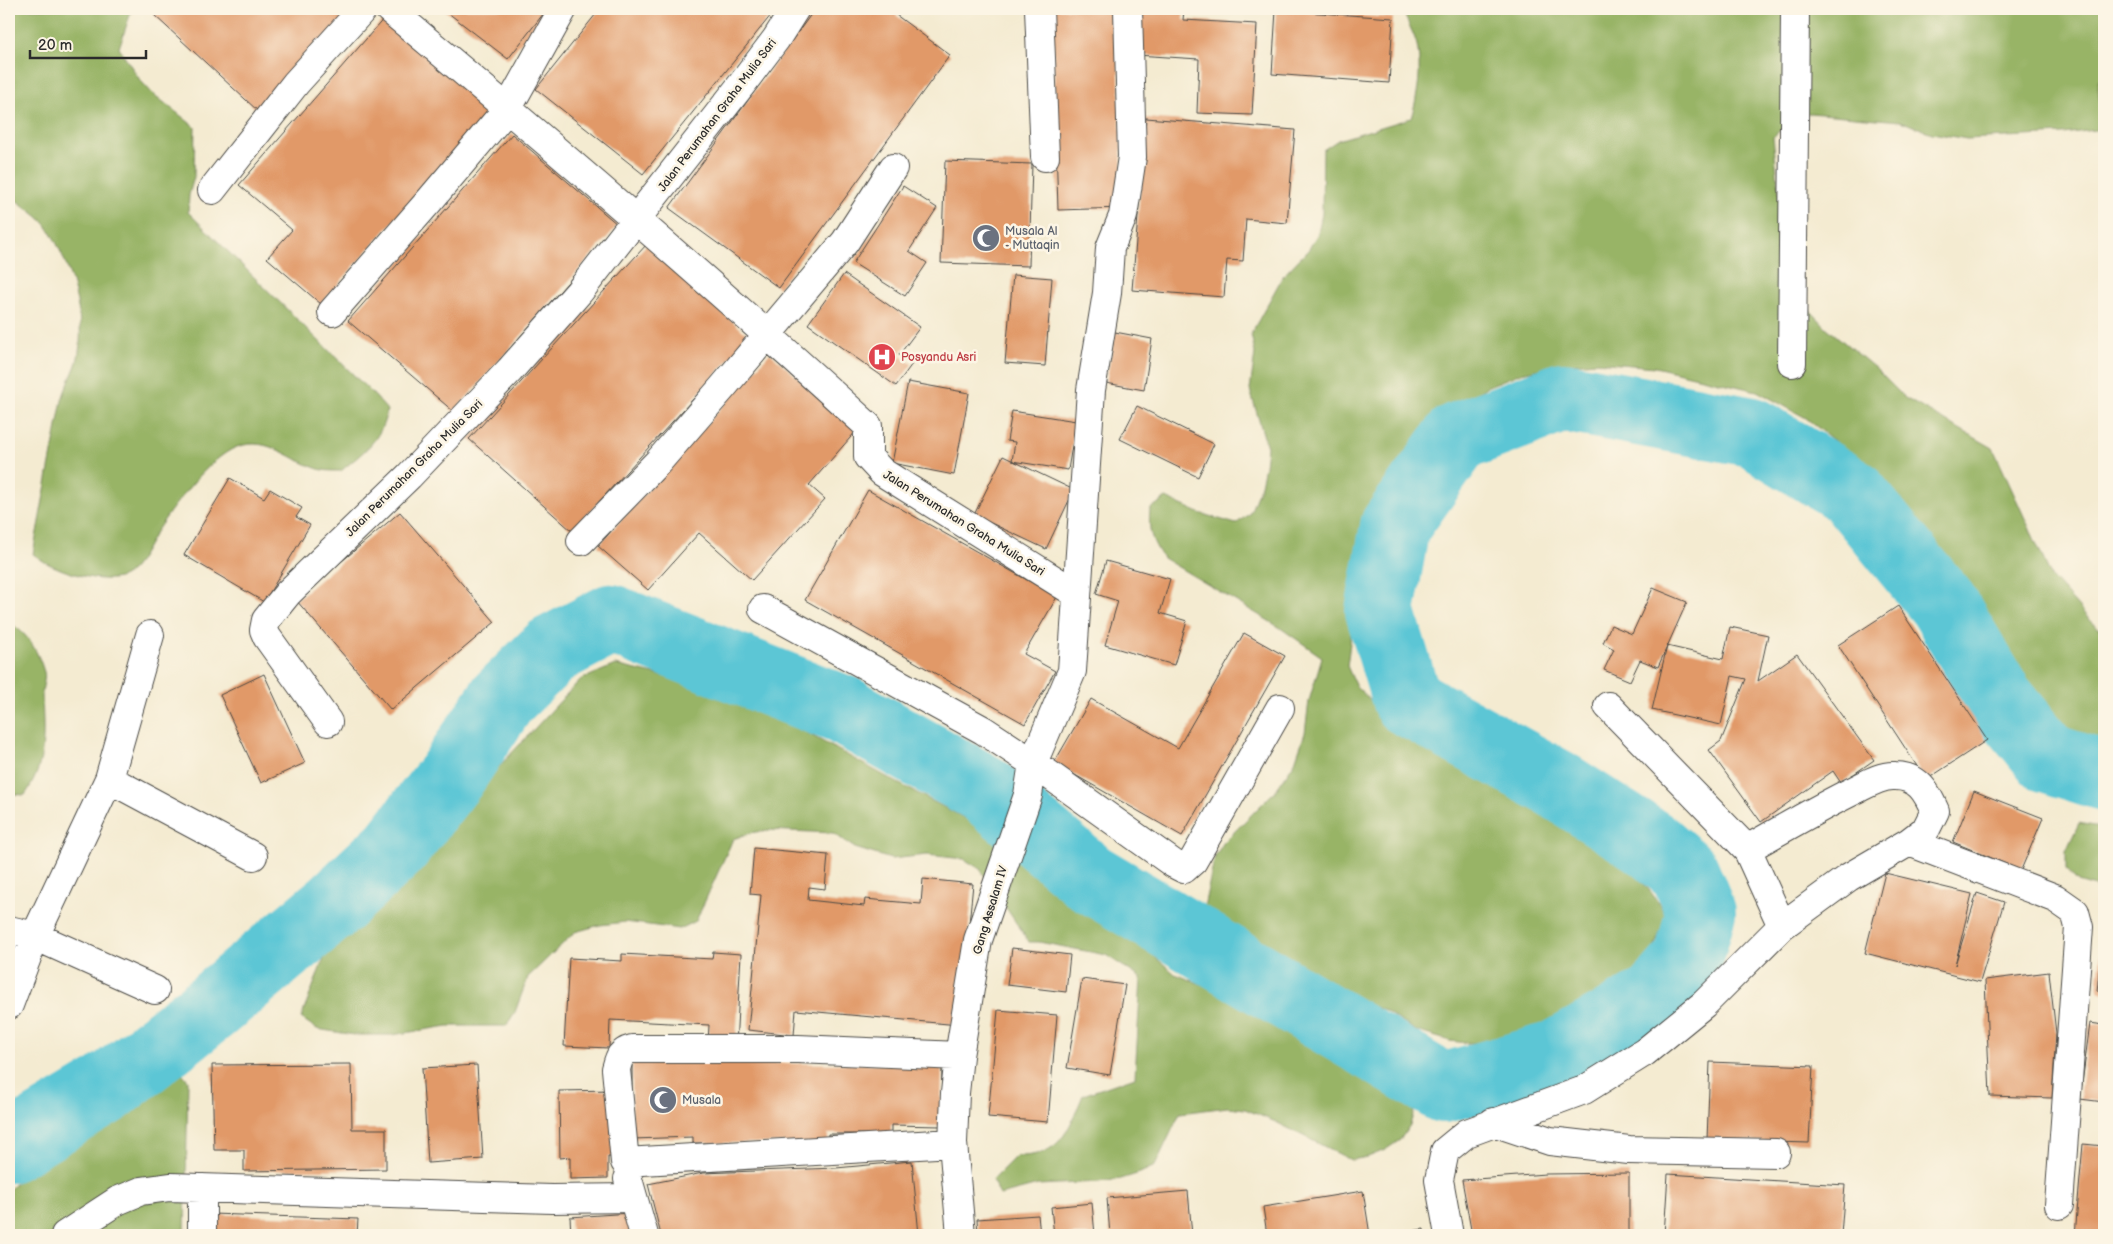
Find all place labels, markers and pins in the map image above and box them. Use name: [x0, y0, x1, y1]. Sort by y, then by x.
mosque icon: Musala Al - Muttaqin: [971, 223, 1001, 253]
place label: Musala Al - Muttaqin: [1005, 224, 1060, 253]
hospital icon: Posyandu Asri: [867, 342, 897, 372]
place label: Posyandu Asri: [901, 350, 977, 365]
mosque icon: Musala: [648, 1085, 678, 1115]
place label: Musala: [682, 1093, 721, 1108]

